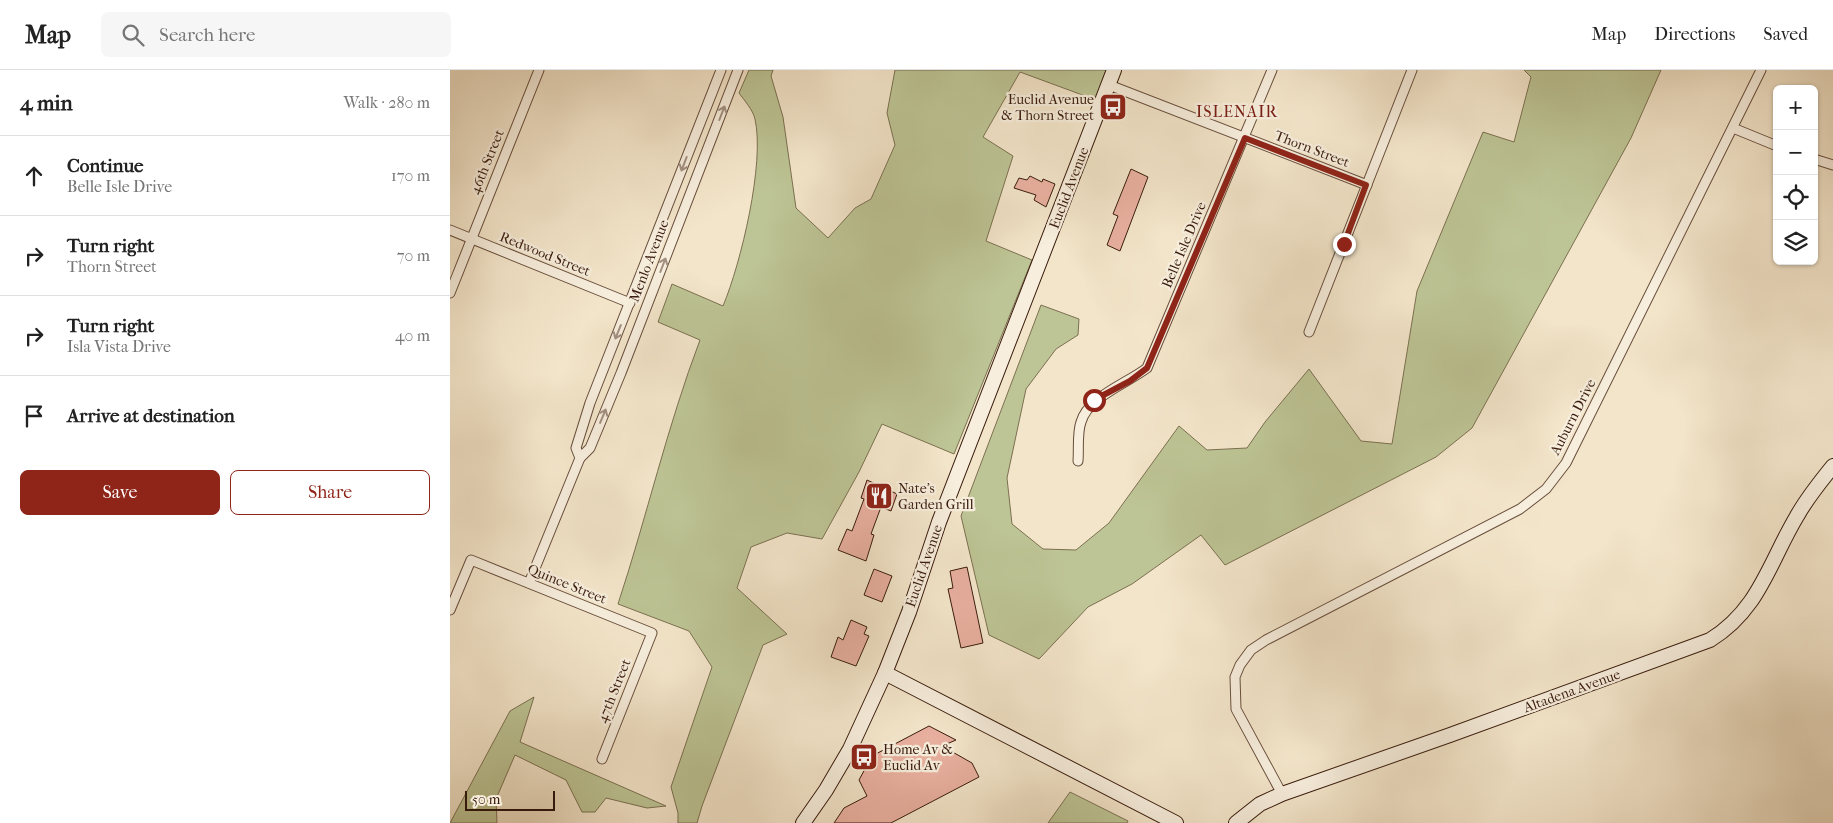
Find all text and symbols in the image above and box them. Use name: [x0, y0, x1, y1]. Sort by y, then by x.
search box: [101, 12, 451, 57]
text: Map: [25, 21, 71, 49]
icon: search: [119, 21, 147, 49]
text: Search here: [159, 24, 255, 46]
text: Map: [1592, 24, 1626, 45]
text: Directions: [1654, 24, 1735, 45]
text: Saved: [1763, 24, 1808, 45]
map controls: [1773, 85, 1818, 265]
button: +: [1773, 85, 1818, 130]
text: 4 min: [20, 91, 73, 115]
place label: Euclid Avenue & Thorn Street: [1001, 91, 1094, 124]
bus stop icon: Euclid Avenue & Thorn Street: [1098, 92, 1128, 122]
text: Walk · 280 m: [343, 93, 430, 112]
district label: ISLENAIR: [1196, 102, 1278, 121]
one-way arrow: [718, 106, 727, 122]
street label: 46th Street: [466, 127, 508, 197]
street label: Thorn Street: [1272, 127, 1352, 171]
button: −: [1773, 130, 1818, 175]
street label: Euclid Avenue: [1046, 145, 1092, 231]
text: Continue: [67, 155, 143, 177]
one-way arrow: [679, 156, 688, 172]
icon: ahead: [20, 162, 48, 190]
text: 170 m: [391, 166, 430, 185]
button: locate: [1773, 175, 1818, 220]
text: Belle Isle Drive: [67, 177, 172, 196]
street label: Belle Isle Drive: [1158, 199, 1210, 291]
street label: Menlo Avenue: [626, 217, 673, 305]
button: layers: [1773, 220, 1818, 265]
street label: Redwood Street: [497, 228, 593, 280]
route end: [1333, 233, 1356, 256]
text: Turn right: [67, 235, 154, 257]
icon: right: [20, 242, 48, 270]
text: 70 m: [397, 246, 430, 265]
text: Thorn Street: [67, 257, 157, 276]
one-way arrow: [659, 257, 668, 272]
text: Turn right: [67, 315, 154, 337]
icon: right: [20, 322, 48, 350]
one-way arrow: [613, 324, 622, 339]
text: 40 m: [395, 326, 430, 345]
text: Isla Vista Drive: [67, 337, 171, 356]
street label: Auburn Drive: [1546, 376, 1599, 459]
route start: [1083, 389, 1106, 412]
icon: arrive: [20, 402, 48, 430]
text: Arrive at destination: [67, 405, 235, 427]
one-way arrow: [599, 409, 609, 424]
button: Save: [20, 470, 220, 515]
button: Share: [230, 470, 430, 515]
place label: Nate's Garden Grill: [898, 480, 974, 513]
restaurant icon: Nate's Garden Grill: [864, 481, 894, 511]
street label: Euclid Avenue: [902, 522, 946, 610]
street label: Quince Street: [525, 560, 609, 608]
street label: 47th Street: [593, 657, 635, 725]
street label: Altadena Avenue: [1520, 666, 1623, 717]
place label: Home Av & Euclid Av: [883, 741, 953, 774]
bus stop icon: Home Av & Euclid Av: [849, 742, 879, 772]
scale bar: [465, 788, 555, 811]
text: 50 m: [472, 791, 500, 808]

